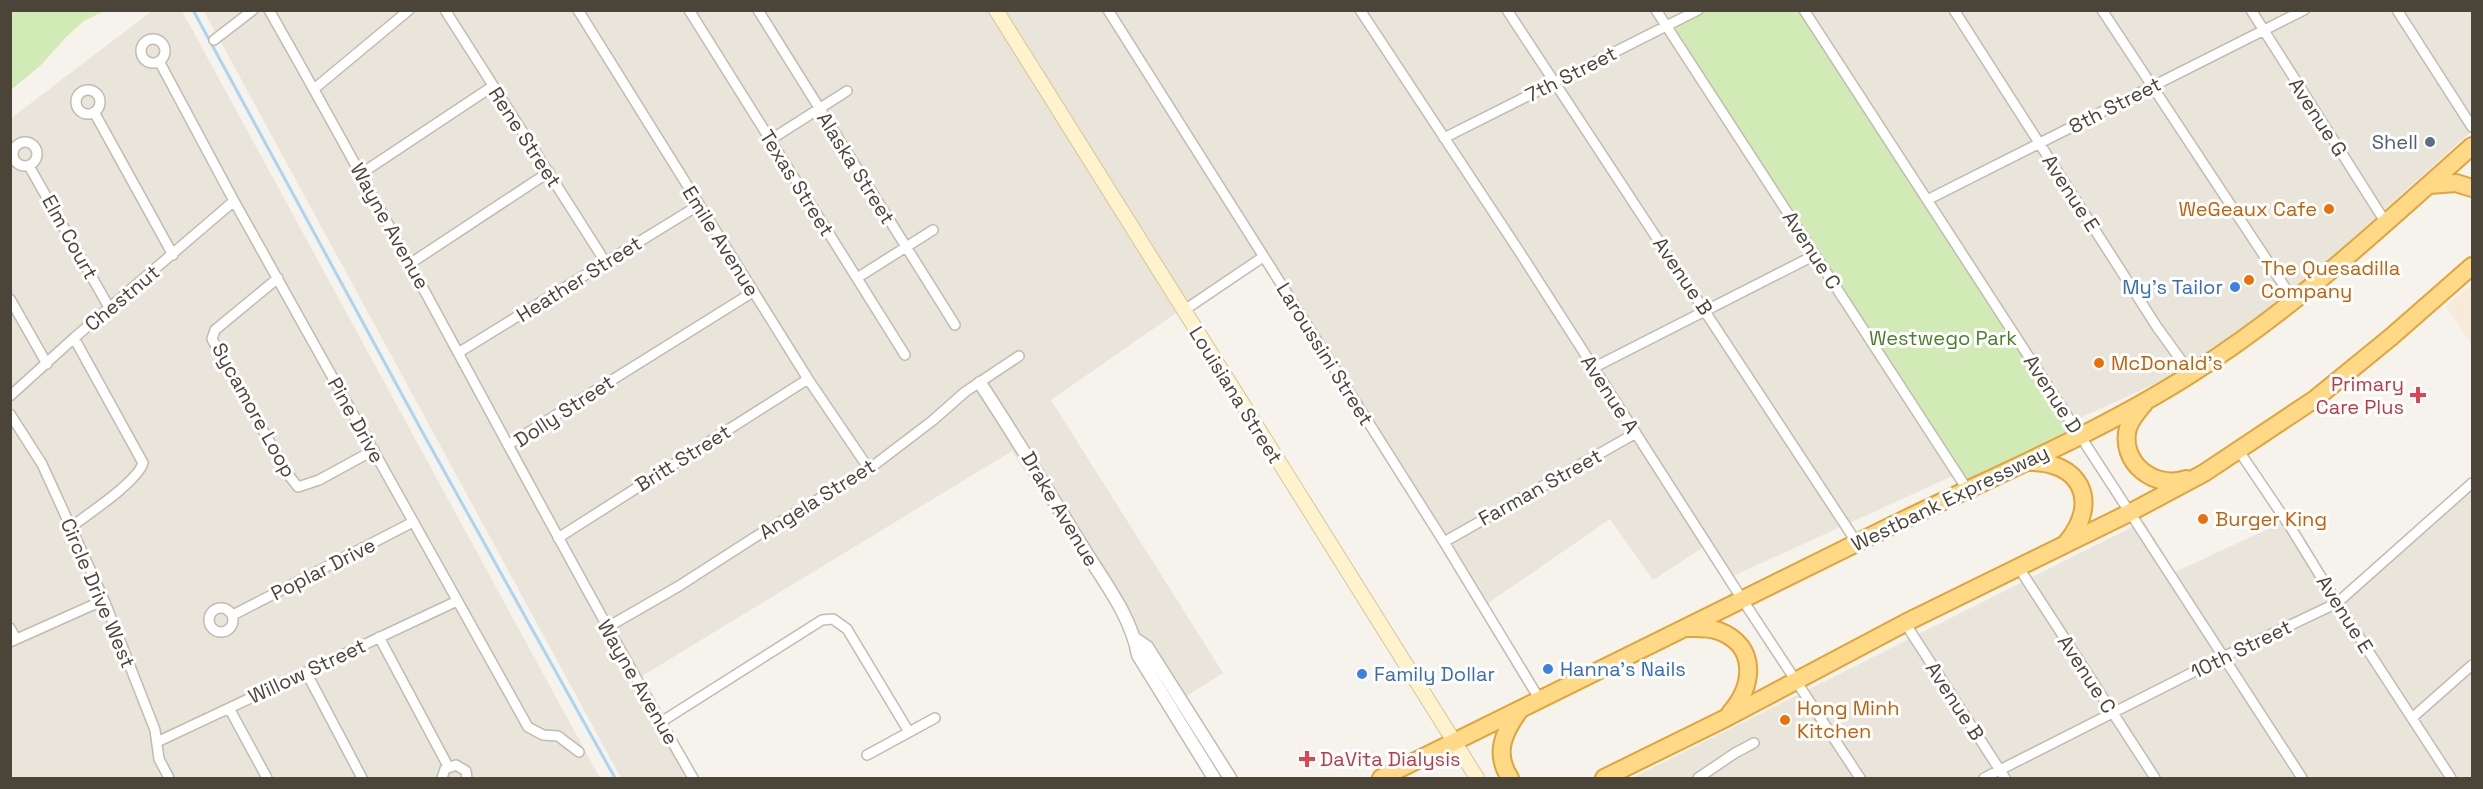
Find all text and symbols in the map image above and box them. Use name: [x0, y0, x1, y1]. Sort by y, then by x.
street label: 7th Street: [1521, 40, 1621, 108]
street label: 8th Street: [2064, 71, 2166, 139]
street label: Avenue G: [2283, 73, 2353, 161]
street label: Rene Street: [483, 82, 567, 192]
street label: Alaska Street: [811, 107, 901, 229]
street label: Texas Street: [754, 125, 840, 241]
place label: Shell: [2372, 129, 2418, 155]
marker: Shell: [2423, 135, 2437, 149]
street label: Avenue E: [2036, 149, 2106, 237]
street label: Wayne Avenue: [345, 158, 435, 294]
street label: Emile Avenue: [677, 181, 765, 301]
street label: Elm Court: [36, 190, 104, 284]
place label: WeGeaux Cafe: [2178, 196, 2317, 222]
marker: WeGeaux Cafe: [2322, 202, 2336, 216]
street label: Avenue C: [1777, 206, 1847, 294]
street label: Heather Street: [512, 230, 646, 328]
street label: Avenue B: [1647, 232, 1719, 320]
place label: The Quesadilla Company: [2261, 255, 2400, 304]
street label: Chestnut: [79, 259, 165, 337]
marker: The Quesadilla Company: [2242, 273, 2256, 287]
place label: My's Tailor: [2122, 274, 2223, 300]
street label: Laroussini Street: [1271, 278, 1379, 430]
marker: My's Tailor: [2228, 280, 2242, 294]
street label: Louisiana Street: [1183, 321, 1289, 469]
park label: Westwego Park: [1869, 325, 2017, 351]
street label: Sycamore Loop: [206, 338, 302, 482]
street label: Avenue A: [1575, 350, 1645, 438]
street label: Avenue D: [2018, 350, 2088, 438]
place label: McDonald's: [2111, 350, 2223, 376]
marker: McDonald's: [2092, 356, 2106, 370]
street label: Dolly Street: [509, 369, 619, 453]
place label: Primary Care Plus: [2316, 371, 2404, 420]
street label: Pine Drive: [322, 373, 390, 467]
marker: Primary Care Plus: [2409, 386, 2427, 404]
street label: Britt Street: [631, 418, 735, 498]
street label: Westbank Expressway: [1847, 439, 2053, 557]
street label: Farman Street: [1474, 442, 1606, 532]
street label: Drake Avenue: [1015, 447, 1105, 571]
street label: Angela Street: [754, 453, 880, 545]
place label: Burger King: [2215, 506, 2327, 532]
marker: Burger King: [2196, 512, 2210, 526]
street label: Circle Drive West: [55, 514, 141, 672]
street label: Poplar Drive: [266, 532, 380, 606]
street label: Avenue E: [2311, 570, 2379, 658]
street label: 10th Street: [2186, 613, 2296, 685]
street label: Wayne Avenue: [592, 615, 684, 749]
street label: Avenue C: [2052, 630, 2122, 718]
street label: Willow Street: [244, 632, 370, 710]
place label: Hanna's Nails: [1560, 656, 1686, 682]
street label: Avenue B: [1920, 657, 1990, 745]
place label: Family Dollar: [1374, 661, 1495, 687]
marker: Hanna's Nails: [1541, 662, 1555, 676]
marker: Family Dollar: [1355, 667, 1369, 681]
place label: Hong Minh Kitchen: [1797, 695, 1899, 744]
marker: Hong Minh Kitchen: [1778, 713, 1792, 727]
place label: DaVita Dialysis: [1320, 746, 1461, 772]
marker: DaVita Dialysis: [1298, 750, 1316, 768]

